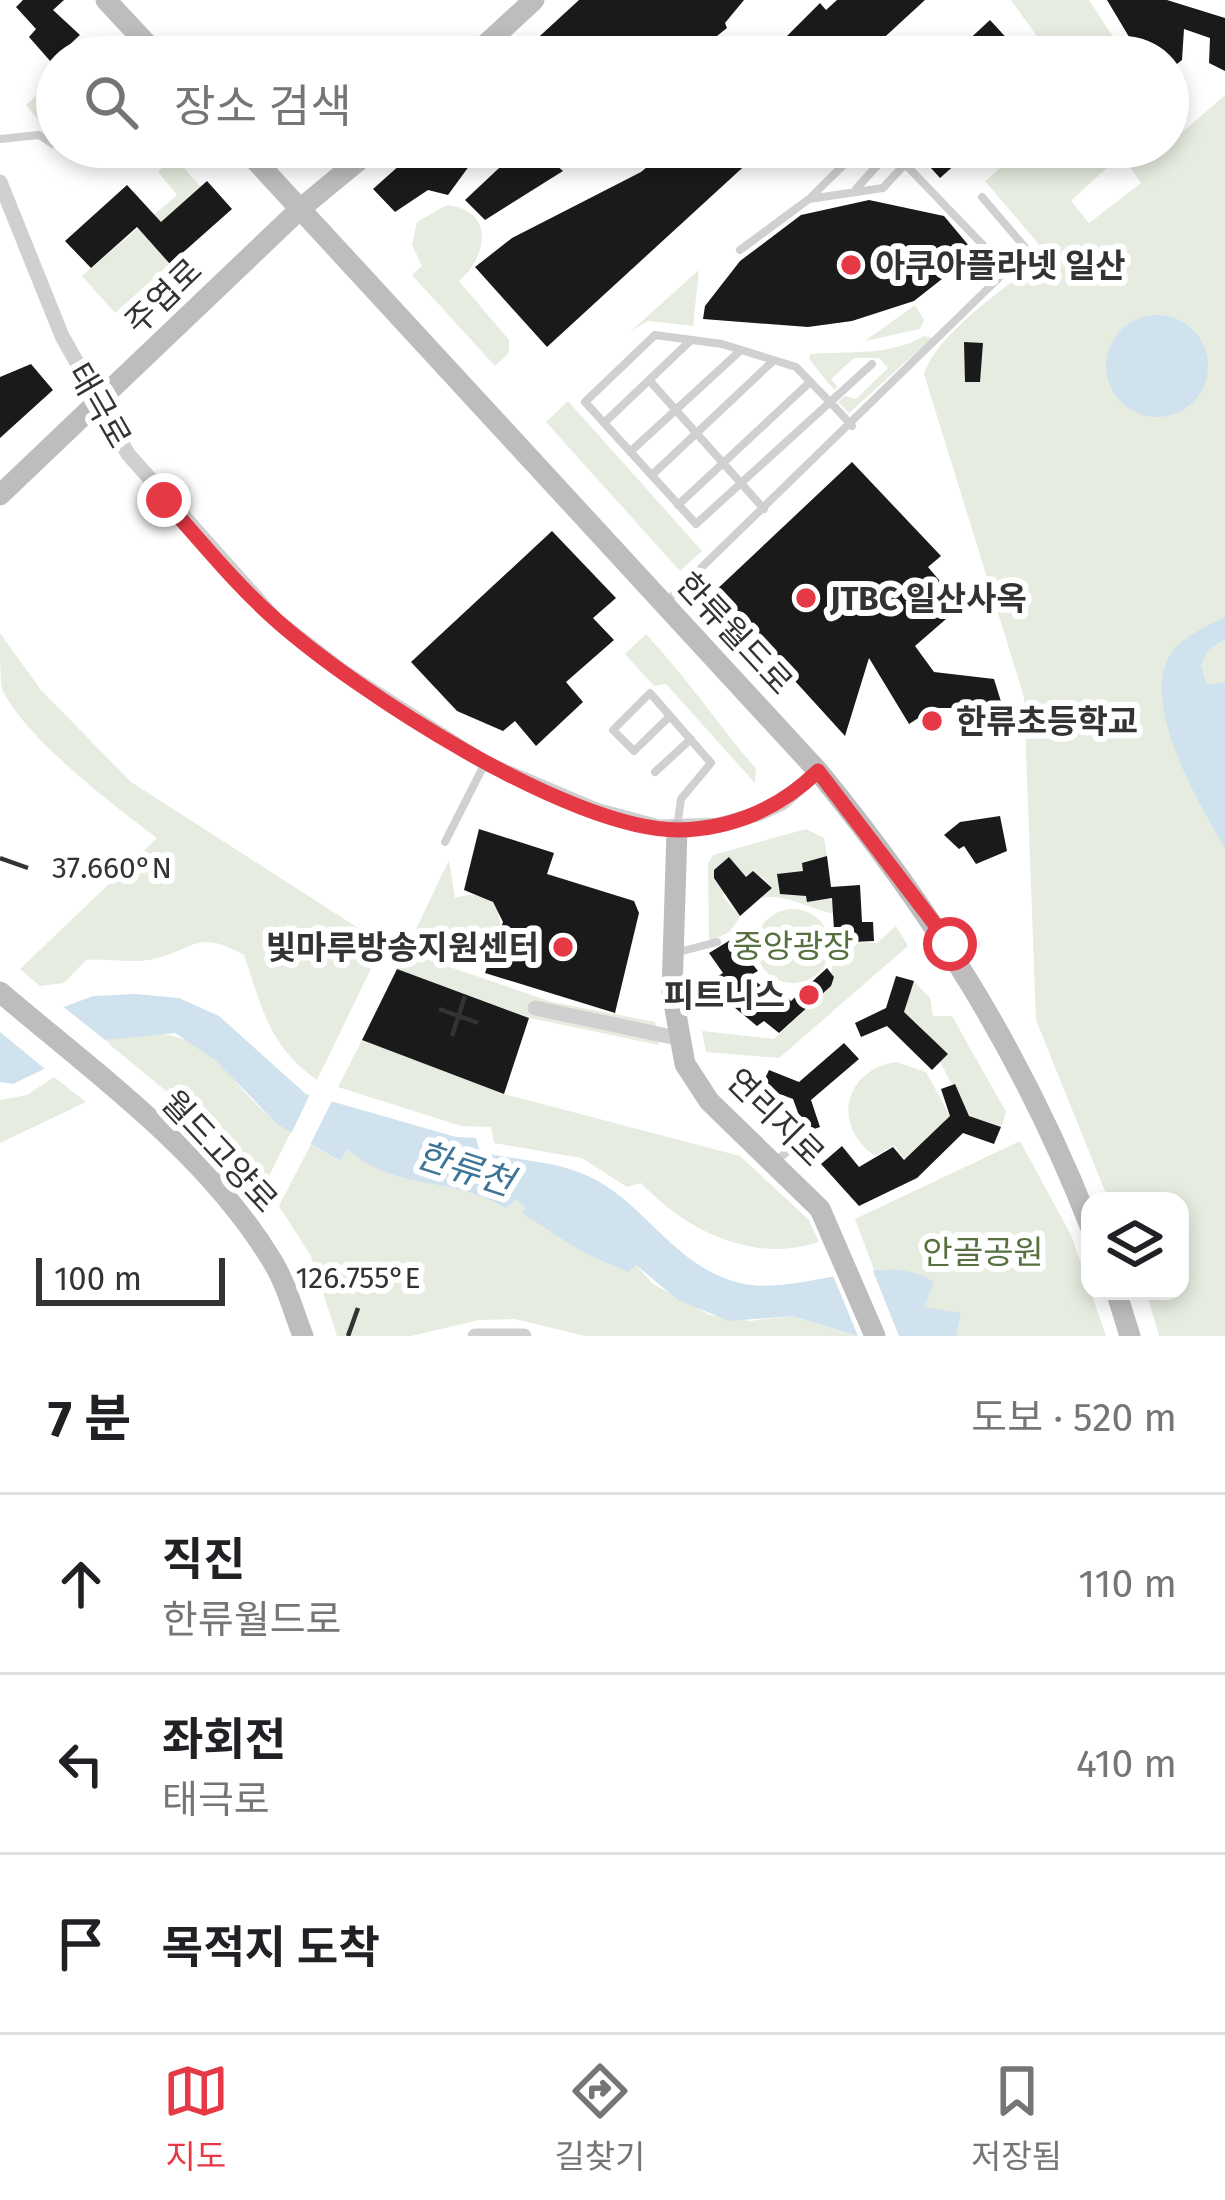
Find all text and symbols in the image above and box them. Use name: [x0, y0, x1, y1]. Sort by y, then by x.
search box: [36, 36, 1189, 168]
icon: search: [78, 69, 144, 135]
text: 장소 검색: [174, 80, 352, 134]
place label: 아쿠아플라넷 일산: [875, 246, 1126, 286]
street label: 주엽로: [117, 251, 210, 343]
marker: 아쿠아플라넷 일산: [838, 252, 864, 278]
street label: 태극로: [59, 356, 139, 455]
route end: [137, 473, 191, 527]
street label: 한류월드로: [668, 565, 801, 703]
place label: JTBC 일산사옥: [829, 579, 1027, 619]
marker: JTBC 일산사옥: [793, 585, 819, 611]
place label: 한류초등학교: [956, 702, 1138, 742]
marker: 한류초등학교: [919, 708, 945, 734]
text: 37.660°N: [52, 850, 172, 886]
route start: [923, 917, 977, 971]
park label: 중앙광장: [732, 927, 854, 967]
place label: 빛마루방송지원센터: [266, 928, 539, 968]
marker: 빛마루방송지원센터: [550, 934, 576, 960]
place label: 피트니스: [664, 976, 785, 1016]
marker: 피트니스: [796, 982, 822, 1008]
street label: 연리지로: [718, 1061, 832, 1175]
street label: 월드고양로: [153, 1083, 286, 1221]
water label: 한류천: [411, 1133, 522, 1206]
map controls: [1081, 1192, 1189, 1300]
button: layers: [1081, 1192, 1189, 1300]
park label: 안골공원: [922, 1233, 1044, 1273]
scale bar: [36, 1252, 225, 1305]
text: 100 m: [54, 1259, 142, 1299]
text: 126.755°E: [295, 1260, 421, 1296]
text: 7 분: [48, 1388, 131, 1450]
text: 도보 · 520 m: [971, 1395, 1177, 1441]
text: 직진: [162, 1533, 245, 1587]
icon: ahead: [48, 1551, 114, 1617]
text: 110 m: [1078, 1561, 1177, 1607]
text: 한류월드로: [162, 1597, 341, 1643]
text: 좌회전: [162, 1713, 286, 1767]
icon: left: [48, 1731, 114, 1797]
text: 410 m: [1076, 1741, 1177, 1787]
text: 태극로: [162, 1777, 270, 1823]
icon: arrive: [48, 1911, 114, 1977]
text: 목적지 도착: [162, 1921, 380, 1975]
tab: 지도: [163, 2058, 229, 2178]
tab: 길찾기: [554, 2058, 645, 2178]
tab: 저장됨: [971, 2058, 1062, 2178]

